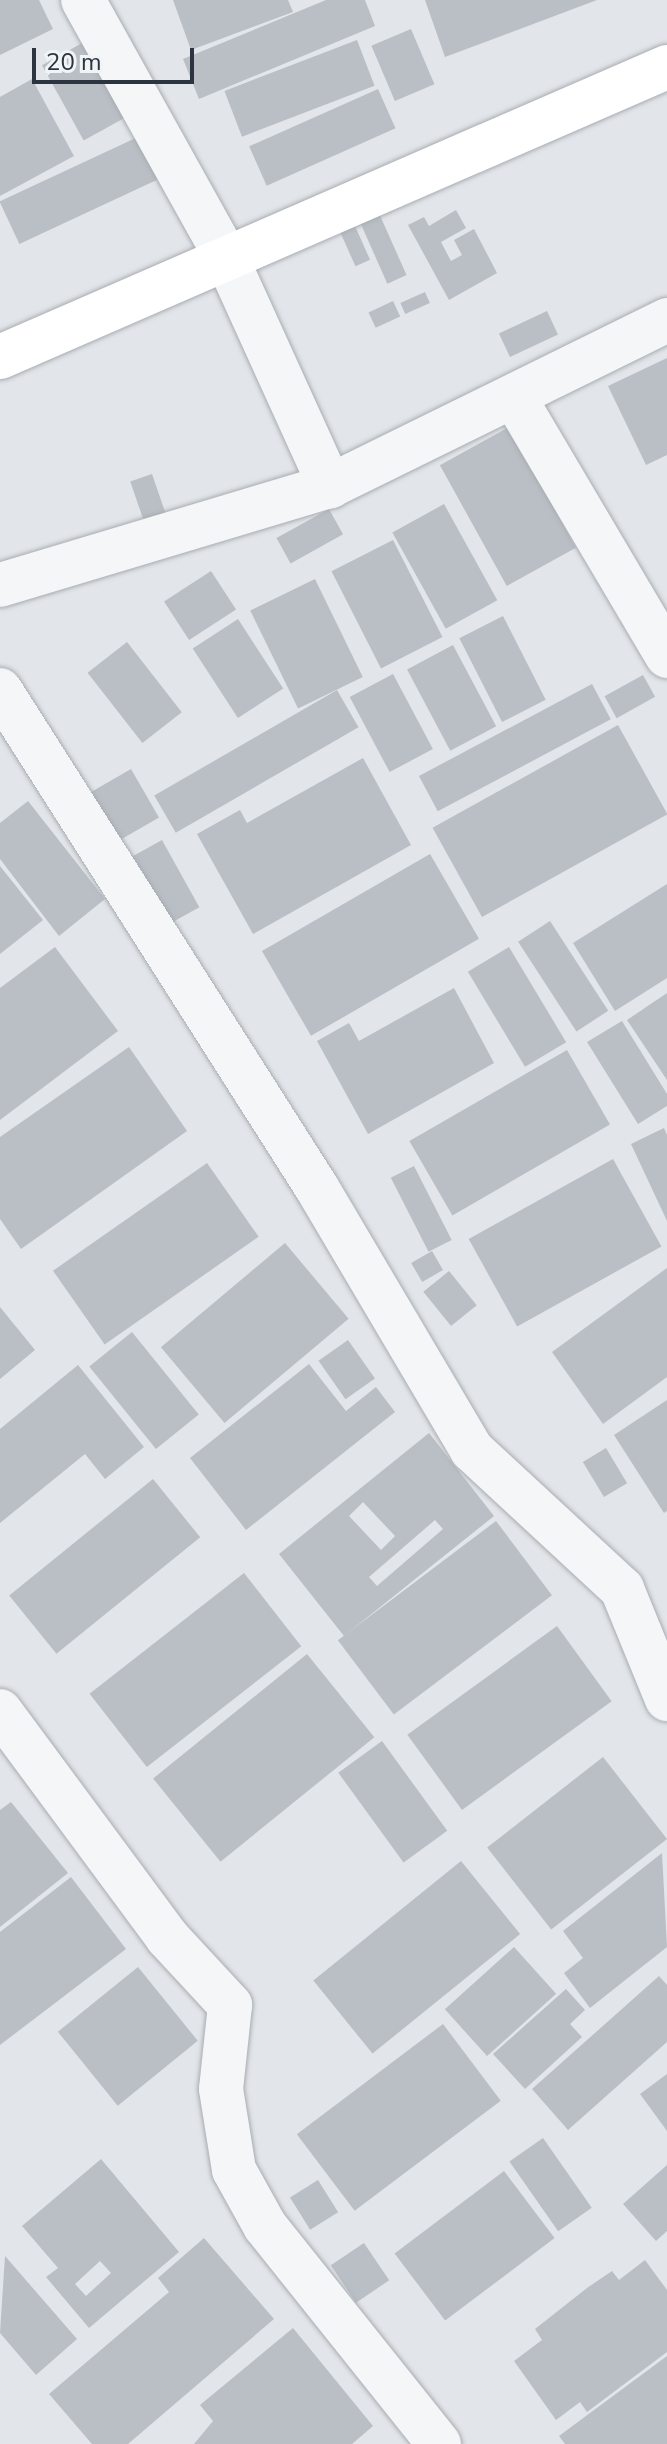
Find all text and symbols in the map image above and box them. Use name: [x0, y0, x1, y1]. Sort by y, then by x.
scale bar: [36, 32, 198, 82]
text: 20 m: [46, 46, 102, 78]

